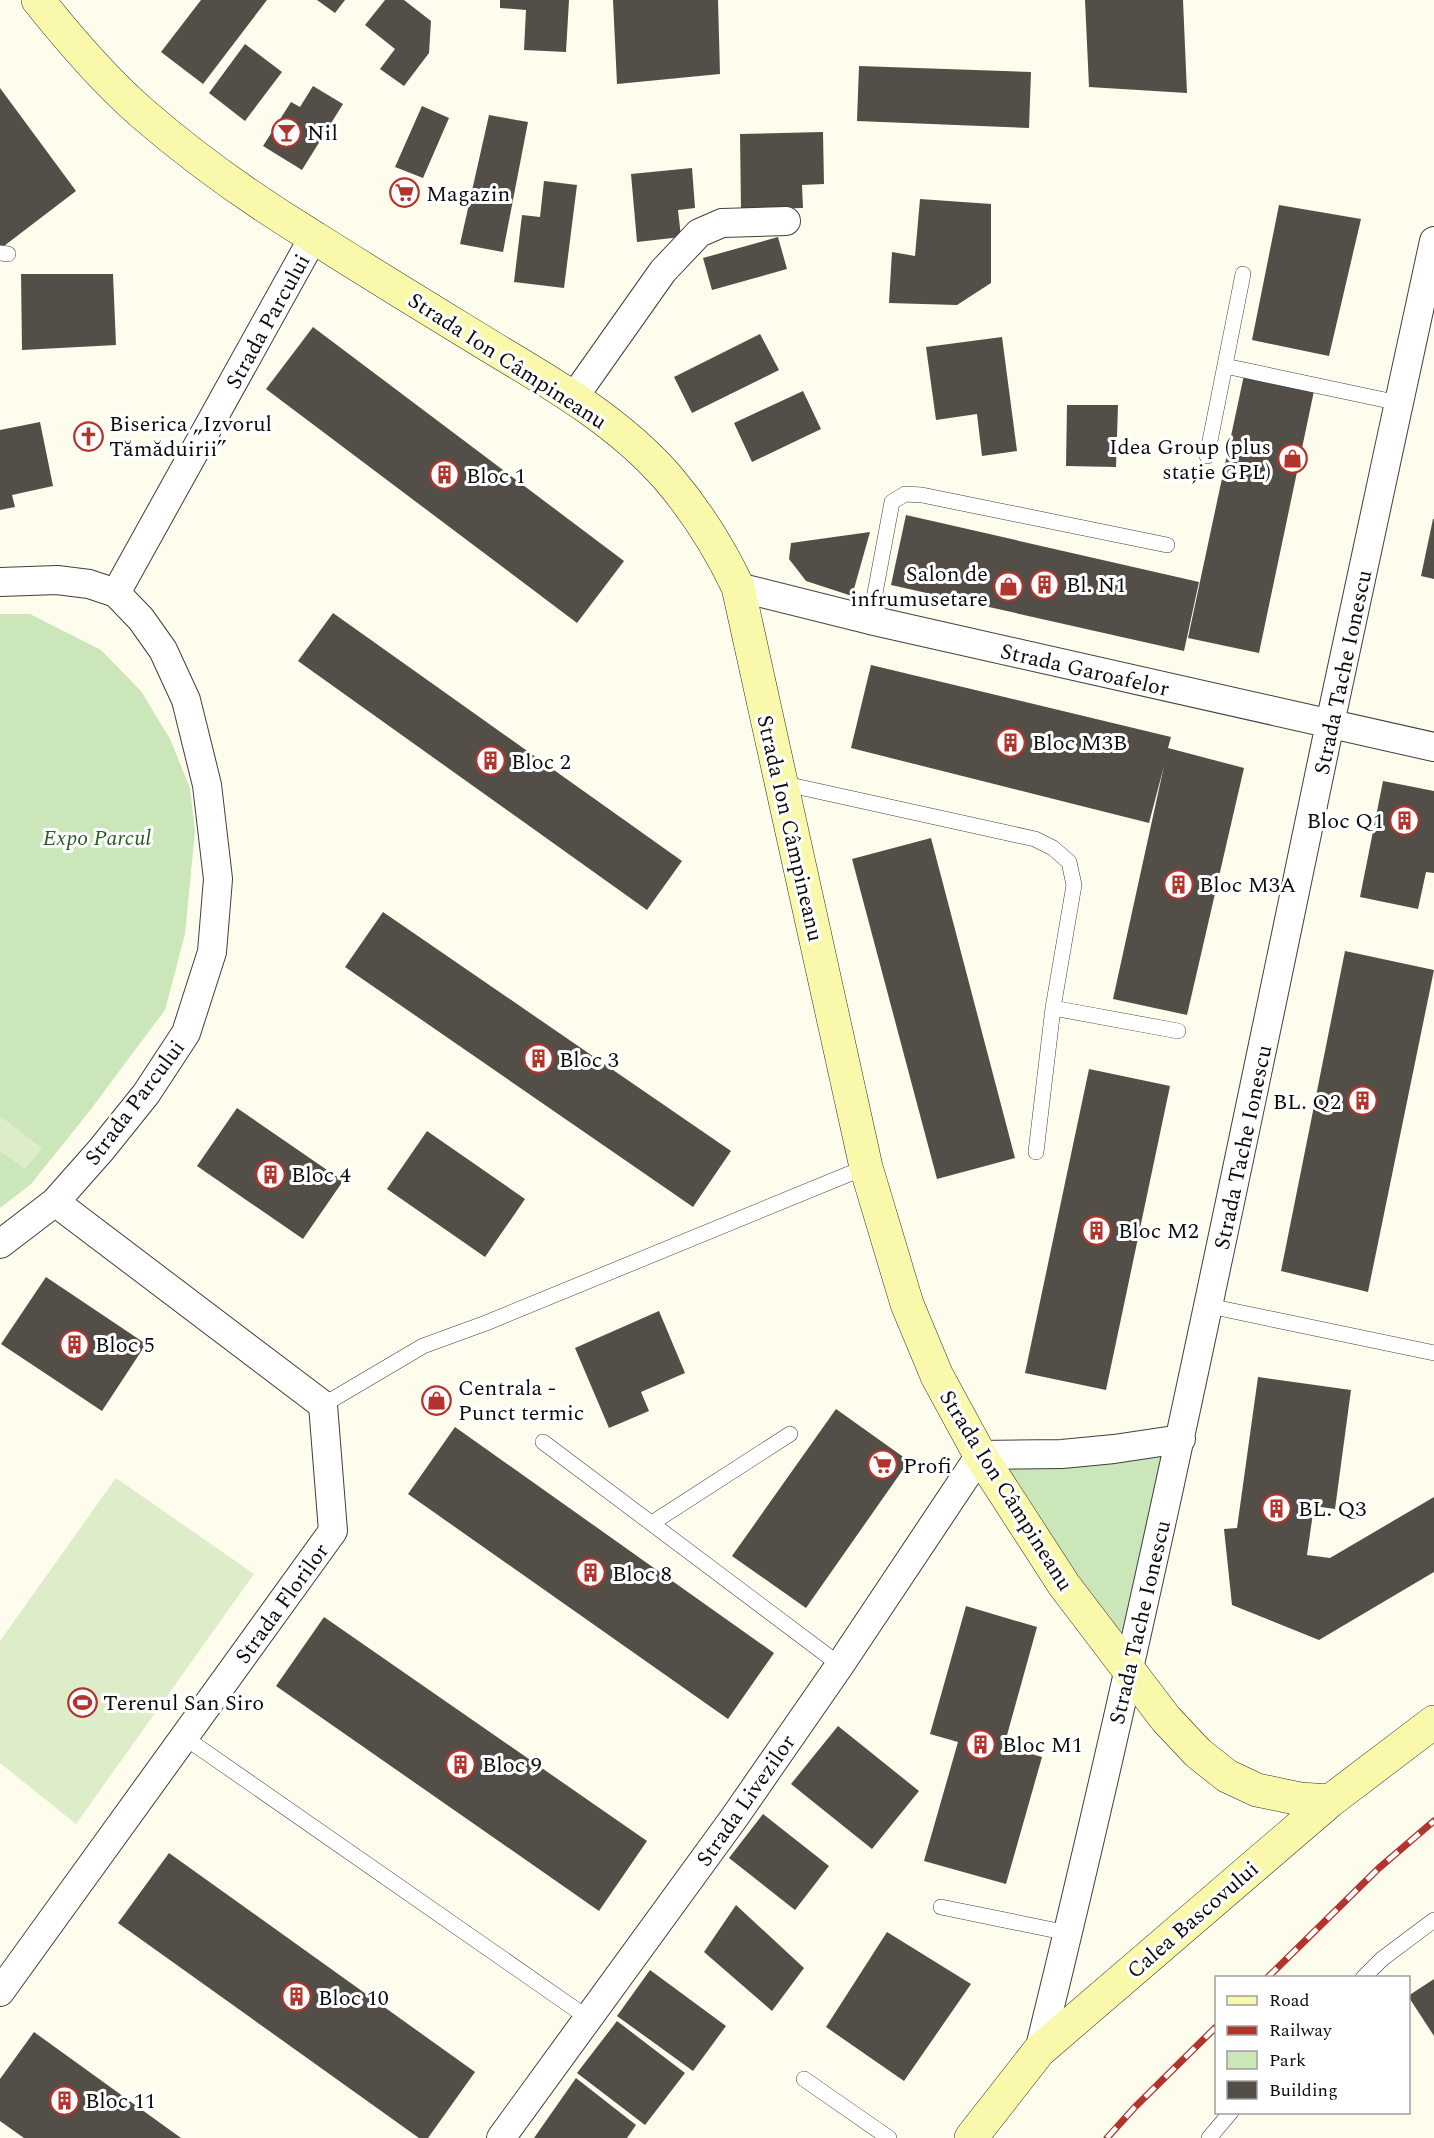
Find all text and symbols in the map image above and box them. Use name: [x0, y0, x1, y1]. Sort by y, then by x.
bar icon: Nil: [270, 116, 302, 148]
place label: Nil: [307, 117, 338, 150]
supermarket icon: Magazin: [389, 177, 421, 209]
place label: Magazin: [426, 178, 510, 211]
street label: Strada Parcului: [218, 248, 319, 395]
street label: Strada Ion Câmpineanu: [401, 284, 613, 438]
place label: Biserica „Izvorul Tămăduirii”: [109, 408, 272, 466]
church icon: Biserica „Izvorul Tămăduirii”: [72, 420, 104, 452]
place label: Idea Group (plus stație GPL): [1109, 431, 1271, 489]
shop icon: Idea Group (plus stație GPL): [1276, 443, 1308, 475]
building icon: Bloc 1: [429, 459, 461, 491]
place label: Bloc 1: [466, 460, 526, 493]
place label: Salon de infrumusetare: [850, 558, 988, 616]
street label: Strada Tache Ionescu: [1306, 567, 1381, 778]
building icon: Bl. N1: [1029, 568, 1061, 600]
place label: Bl. N1: [1066, 569, 1126, 602]
shop icon: Salon de infrumusetare: [993, 570, 1025, 602]
street label: Strada Garoafelor: [997, 635, 1173, 706]
street label: Strada Ion Câmpineanu: [747, 712, 832, 945]
building icon: Bloc M3B: [995, 726, 1027, 758]
place label: Bloc M3B: [1032, 727, 1127, 760]
building icon: Bloc 2: [474, 745, 506, 777]
place label: Bloc 2: [511, 746, 571, 779]
building icon: Bloc Q1: [1389, 804, 1421, 836]
place label: Bloc Q1: [1306, 805, 1384, 838]
park label: Expo Parcul: [43, 822, 151, 855]
building icon: Bloc M3A: [1162, 868, 1194, 900]
place label: Bloc M3A: [1199, 869, 1296, 902]
street label: Strada Parcului: [77, 1033, 193, 1173]
street label: Strada Tache Ionescu: [1206, 1042, 1281, 1253]
building icon: Bloc 3: [522, 1043, 554, 1075]
place label: Bloc 3: [559, 1044, 619, 1077]
building icon: BL. Q2: [1346, 1085, 1378, 1117]
place label: BL. Q2: [1273, 1086, 1341, 1119]
building icon: Bloc 4: [254, 1158, 286, 1190]
place label: Bloc 4: [291, 1159, 351, 1192]
building icon: Bloc M2: [1081, 1214, 1113, 1246]
place label: Bloc M2: [1118, 1215, 1199, 1248]
building icon: Bloc 5: [58, 1328, 90, 1360]
place label: Bloc 5: [95, 1329, 155, 1362]
place label: Centrala - Punct termic: [458, 1372, 584, 1430]
shop icon: Centrala - Punct termic: [421, 1384, 453, 1416]
street label: Strada Ion Câmpineanu: [930, 1384, 1081, 1598]
supermarket icon: Profi: [866, 1449, 898, 1481]
place label: Profi: [903, 1450, 952, 1483]
building icon: BL. Q3: [1261, 1492, 1293, 1524]
place label: BL. Q3: [1298, 1493, 1366, 1526]
street label: Strada Tache Ionescu: [1101, 1517, 1180, 1728]
street label: Strada Florilor: [227, 1536, 338, 1671]
building icon: Bloc 8: [575, 1557, 607, 1589]
place label: Bloc 8: [612, 1558, 672, 1591]
sports icon: Terenul San Siro: [66, 1686, 98, 1718]
place label: Terenul San Siro: [103, 1687, 264, 1720]
street label: Strada Livezilor: [688, 1728, 804, 1874]
building icon: Bloc M1: [965, 1728, 997, 1760]
place label: Bloc M1: [1002, 1729, 1083, 1762]
building icon: Bloc 9: [445, 1748, 477, 1780]
place label: Bloc 9: [482, 1749, 542, 1782]
street label: Calea Bascovului: [1120, 1853, 1266, 1987]
legend: [1215, 1976, 1410, 2114]
building icon: Bloc 10: [281, 1981, 313, 2013]
place label: Bloc 10: [318, 1982, 389, 2015]
text: Road: [1269, 1987, 1310, 2014]
text: Railway: [1269, 2017, 1333, 2044]
text: Park: [1269, 2047, 1306, 2074]
text: Building: [1269, 2077, 1338, 2104]
building icon: Bloc 11: [48, 2084, 80, 2116]
place label: Bloc 11: [85, 2085, 156, 2118]

